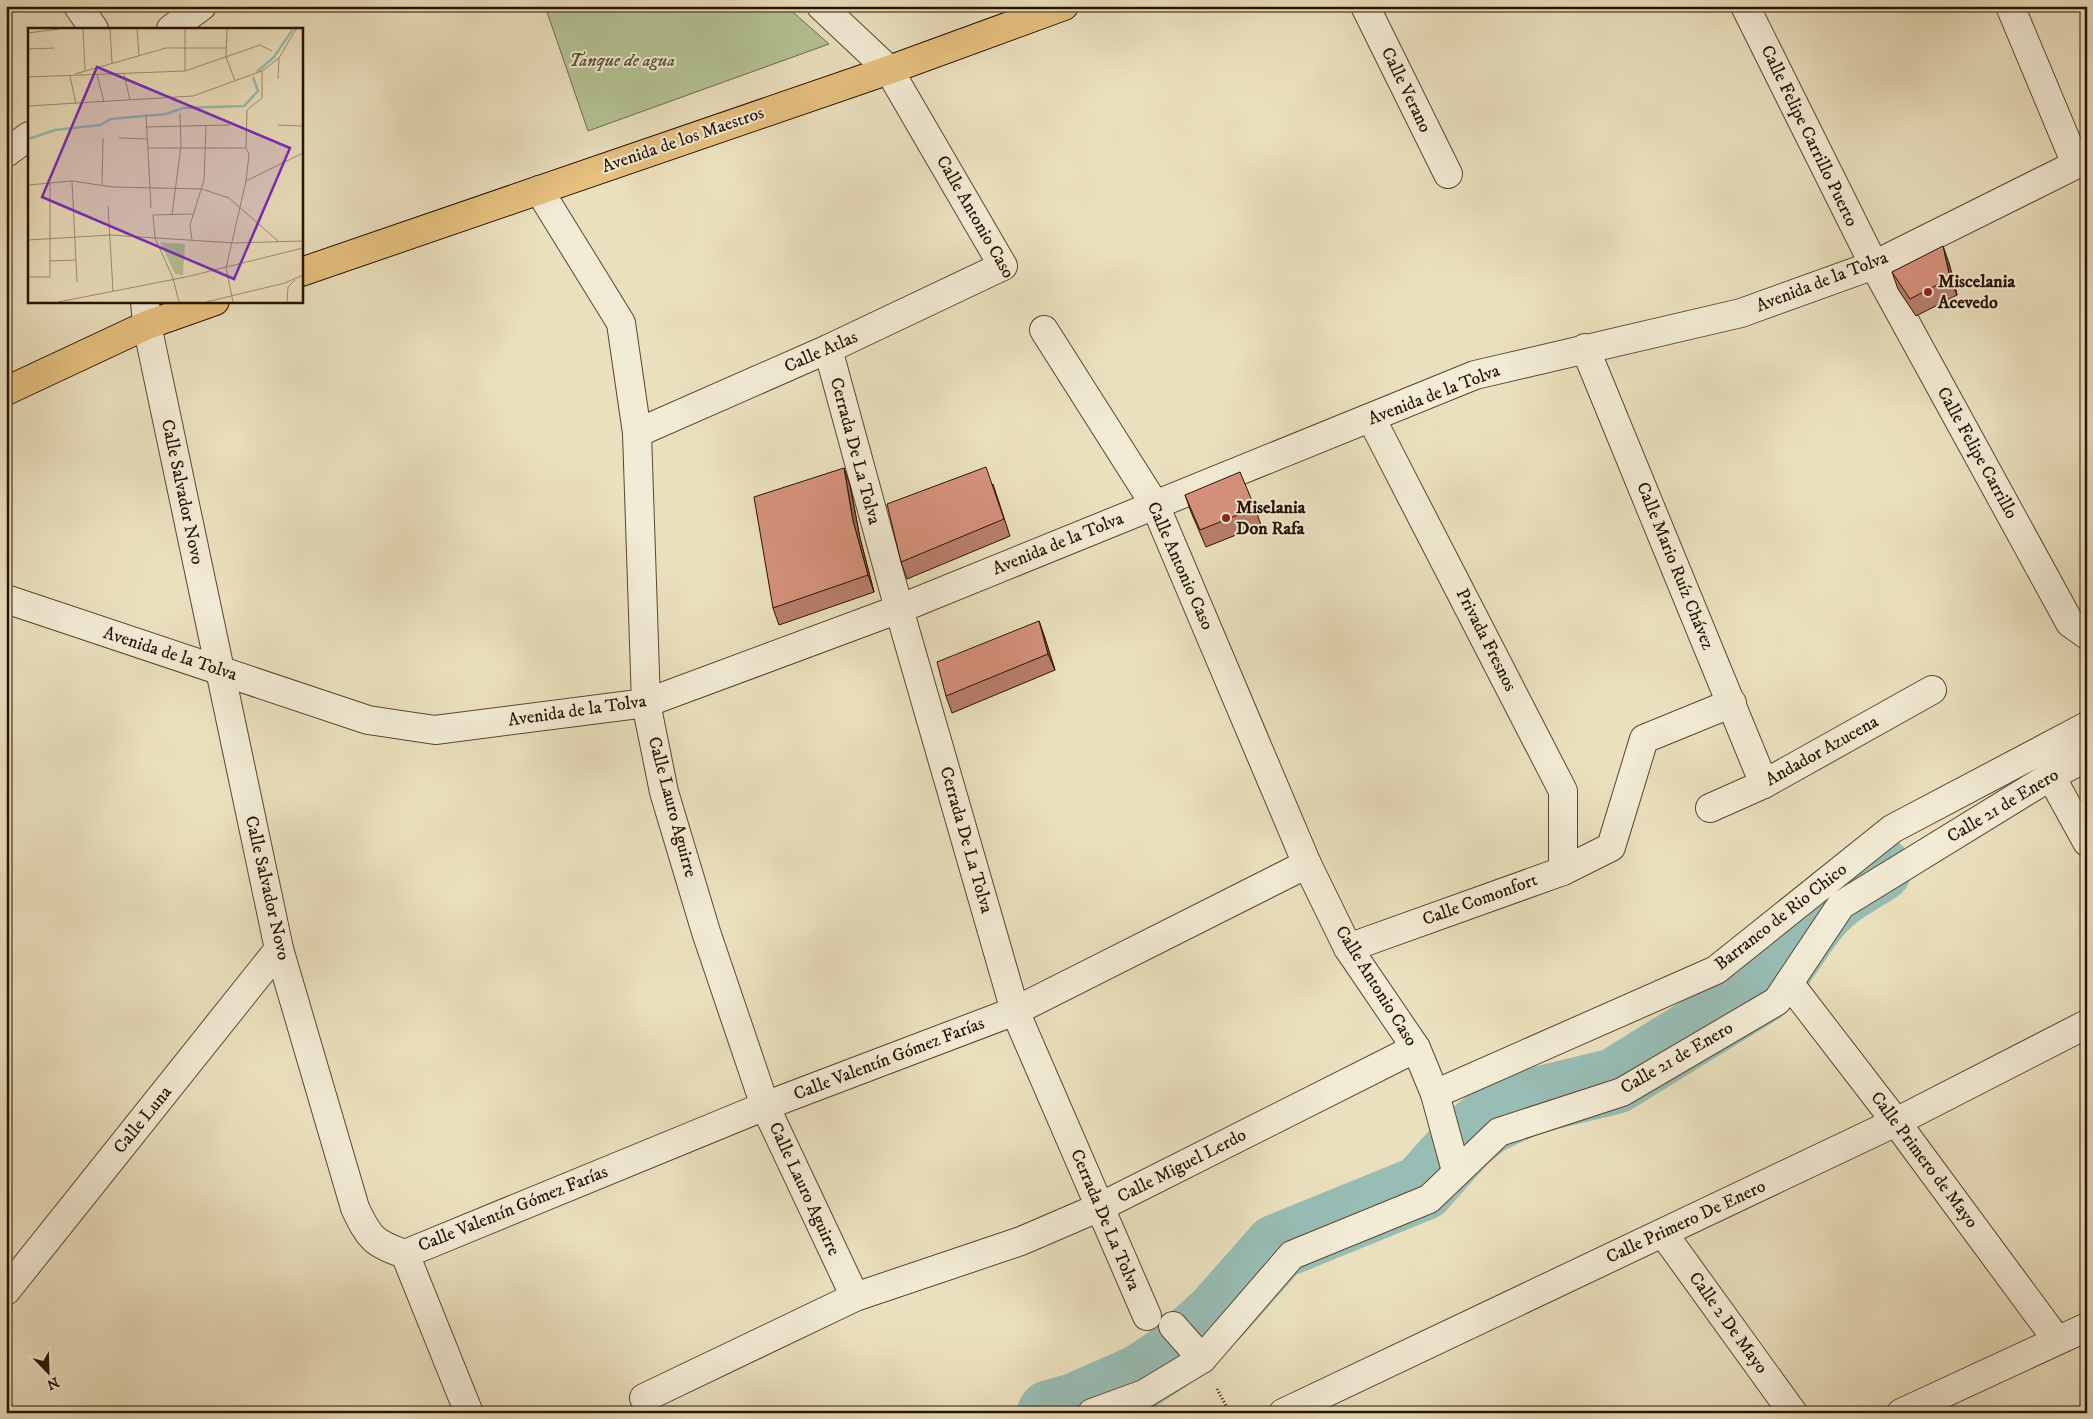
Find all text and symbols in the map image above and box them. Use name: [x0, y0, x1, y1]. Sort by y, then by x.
inset map: [28, 28, 302, 302]
street label: Calle Felipe Carrillo Puerto: [1756, 42, 1863, 230]
street label: Calle Verano: [1376, 44, 1436, 136]
park label: Tanque de agua: [569, 50, 675, 72]
street label: Avenida de los Maestros: [599, 102, 767, 178]
street label: Calle Antonio Caso: [931, 152, 1019, 282]
street label: Avenida de la Tolva: [1753, 247, 1891, 317]
place label: Miscelania Acevedo: [1937, 271, 2015, 314]
marker: Miscelania Acevedo: [1922, 286, 1934, 298]
street label: Calle Atlas: [781, 326, 861, 378]
street label: Avenida de la Tolva: [1365, 360, 1503, 430]
street label: Cerrada De La Tolva: [825, 375, 885, 527]
street label: Calle Felipe Carrillo: [1932, 383, 2022, 523]
street label: Calle Salvador Novo: [156, 418, 208, 567]
street label: Calle Mario Ruíz Chávez: [1631, 479, 1719, 653]
place label: Miselania Don Rafa: [1236, 497, 1306, 540]
street label: Calle Antonio Caso: [1142, 498, 1218, 634]
street label: Avenida de la Tolva: [989, 508, 1127, 580]
marker: Miselania Don Rafa: [1220, 512, 1232, 524]
street label: Privada Fresnos: [1451, 585, 1521, 695]
street label: Avenida de la Tolva: [100, 622, 240, 686]
street label: Avenida de la Tolva: [506, 690, 648, 732]
street label: Andador Azucena: [1762, 711, 1883, 791]
street label: Calle Lauro Aguirre: [643, 734, 701, 880]
street label: Cerrada De La Tolva: [935, 764, 998, 916]
street label: Calle 21 de Enero: [1943, 764, 2063, 848]
street label: Calle Salvador Novo: [240, 814, 294, 963]
street label: Barranco de Rio Chico: [1710, 858, 1852, 975]
street label: Calle Comonfort: [1419, 869, 1541, 931]
street label: Calle Antonio Caso: [1330, 922, 1422, 1051]
street label: Calle Valentín Gómez Farías: [791, 1012, 987, 1106]
street label: Calle 21 de Enero: [1617, 1017, 1737, 1099]
street label: Calle Luna: [109, 1082, 177, 1158]
street label: Calle Primero de Mayo: [1865, 1087, 1983, 1233]
street label: Calle Lauro Aguirre: [763, 1119, 845, 1259]
street label: Calle Miguel Lerdo: [1114, 1124, 1250, 1208]
street label: Cerrada De La Tolva: [1065, 1146, 1145, 1294]
street label: Calle Valentín Gómez Farías: [415, 1161, 611, 1257]
street label: Calle Primero De Enero: [1603, 1175, 1769, 1269]
street label: Calle 2 De Mayo: [1684, 1268, 1772, 1378]
north arrow: [22, 1346, 72, 1396]
text: N: [43, 1373, 61, 1394]

